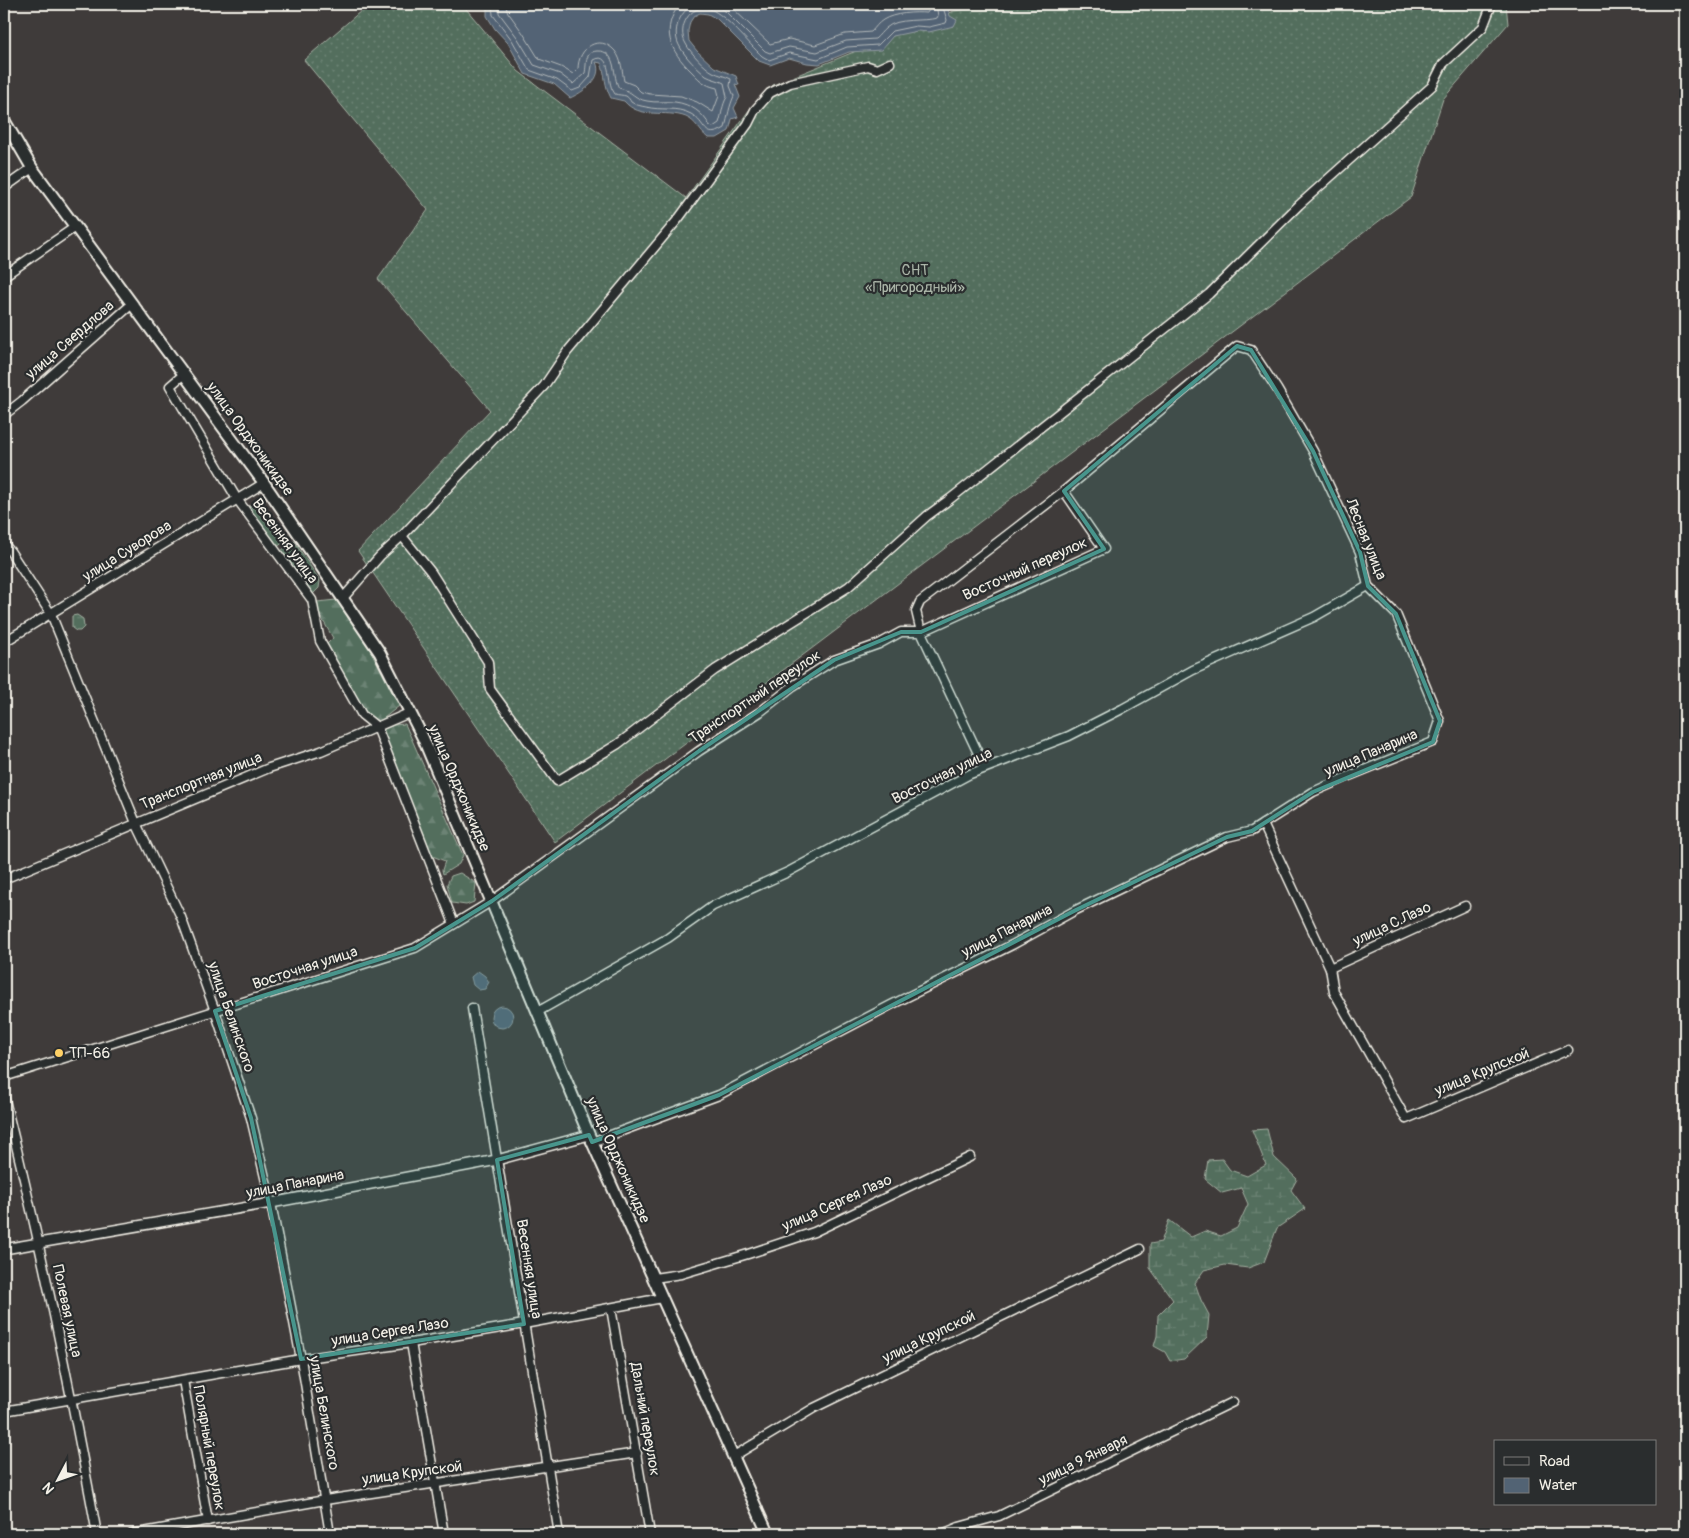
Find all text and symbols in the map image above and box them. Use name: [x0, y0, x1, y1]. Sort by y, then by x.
park label: СНТ «Пригородный»: [865, 261, 965, 297]
street label: улица Свердлова: [21, 296, 118, 384]
street label: улица Орджоникидзе: [202, 378, 298, 500]
street label: Весенняя улица: [248, 495, 322, 587]
street label: Лесная улица: [1341, 495, 1391, 583]
street label: улица Суворова: [78, 516, 175, 586]
street label: Восточный переулок: [960, 533, 1090, 605]
street label: Транспортный переулок: [685, 646, 825, 748]
street label: улица Орджоникидзе: [423, 721, 495, 855]
street label: улица Панарина: [1321, 725, 1420, 782]
street label: Восточная улица: [889, 744, 995, 808]
street label: Транспортная улица: [137, 748, 265, 814]
street label: улица С.Лазо: [1349, 898, 1434, 951]
street label: улица Панарина: [958, 900, 1056, 962]
street label: Восточная улица: [250, 942, 360, 994]
street label: улица Белинского: [203, 958, 259, 1075]
place label: ТП-66: [69, 1044, 110, 1063]
street label: улица Крупской: [1431, 1044, 1532, 1101]
marker: ТП-66: [53, 1047, 65, 1059]
street label: улица Орджоникидзе: [581, 1093, 655, 1227]
street label: улица Панарина: [243, 1165, 346, 1203]
street label: улица Сергея Лазо: [778, 1170, 895, 1236]
street label: Весенняя улица: [512, 1218, 546, 1320]
street label: Полевая улица: [48, 1263, 86, 1359]
street label: улица Крупской: [879, 1306, 979, 1368]
street label: улица Сергея Лазо: [329, 1313, 450, 1351]
street label: улица Белинского: [304, 1353, 343, 1472]
street label: Дальний переулок: [625, 1360, 664, 1478]
street label: Полярный переулок: [189, 1384, 229, 1512]
street label: улица 9 Января: [1035, 1430, 1130, 1490]
legend: [1494, 1440, 1656, 1506]
text: Road: [1539, 1452, 1570, 1471]
north arrow: [32, 1456, 82, 1506]
street label: улица Крупской: [360, 1457, 463, 1490]
text: Water: [1539, 1476, 1578, 1495]
text: N: [39, 1479, 58, 1497]

